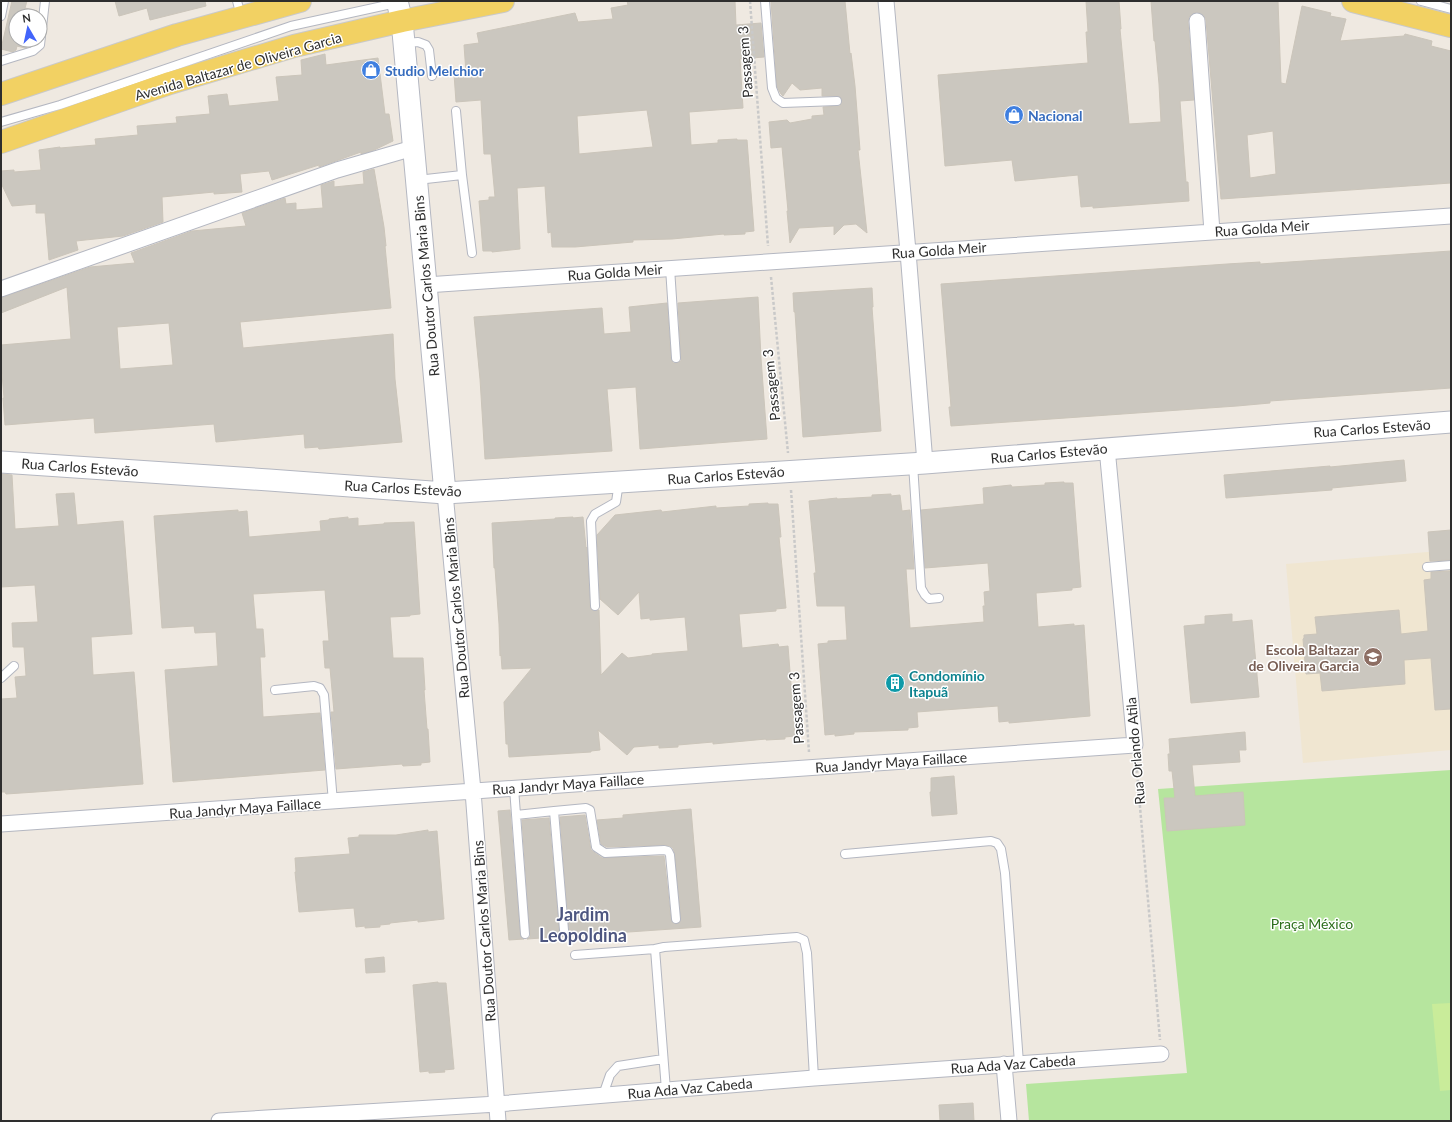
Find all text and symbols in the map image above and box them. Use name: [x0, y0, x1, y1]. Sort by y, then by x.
north arrow: [8, 8, 48, 48]
text: N: [21, 11, 32, 25]
street label: Passagem 3: [734, 25, 756, 99]
street label: Avenida Baltazar de Oliveira Garcia: [133, 28, 344, 104]
shop icon: Studio Melchior: [360, 59, 382, 81]
place label: Studio Melchior: [385, 62, 485, 79]
shop icon: Nacional: [1003, 104, 1025, 126]
place label: Nacional: [1028, 107, 1083, 124]
street label: Rua Doutor Carlos Maria Bins: [410, 195, 442, 377]
street label: Rua Golda Meir: [1214, 216, 1310, 240]
street label: Rua Golda Meir: [891, 238, 987, 262]
street label: Rua Golda Meir: [567, 260, 663, 284]
street label: Passagem 3: [759, 348, 783, 422]
street label: Rua Carlos Estevão: [1313, 415, 1431, 441]
street label: Rua Carlos Estevão: [990, 439, 1108, 467]
street label: Rua Carlos Estevão: [21, 454, 139, 480]
street label: Rua Carlos Estevão: [667, 462, 785, 488]
street label: Rua Carlos Estevão: [344, 476, 462, 500]
street label: Rua Doutor Carlos Maria Bins: [440, 517, 472, 699]
place label: Escola Baltazar de Oliveira Garcia: [1248, 641, 1360, 674]
school or university icon: Escola Baltazar de Oliveira Garcia: [1362, 646, 1384, 668]
place label: Condomínio Itapuã: [909, 667, 985, 700]
street label: Passagem 3: [785, 671, 807, 745]
building icon: Condomínio Itapuã: [884, 672, 906, 694]
street label: Rua Orlando Atila: [1122, 696, 1148, 805]
street label: Rua Jandyr Maya Faillace: [814, 748, 968, 776]
street label: Rua Jandyr Maya Faillace: [491, 770, 645, 798]
street label: Rua Jandyr Maya Faillace: [168, 794, 322, 822]
street label: Rua Doutor Carlos Maria Bins: [469, 840, 499, 1022]
district label: Jardim Leopoldina: [539, 903, 627, 946]
park label: Praça México: [1271, 915, 1353, 932]
street label: Rua Ada Vaz Cabeda: [950, 1051, 1076, 1077]
street label: Rua Ada Vaz Cabeda: [627, 1074, 753, 1102]

